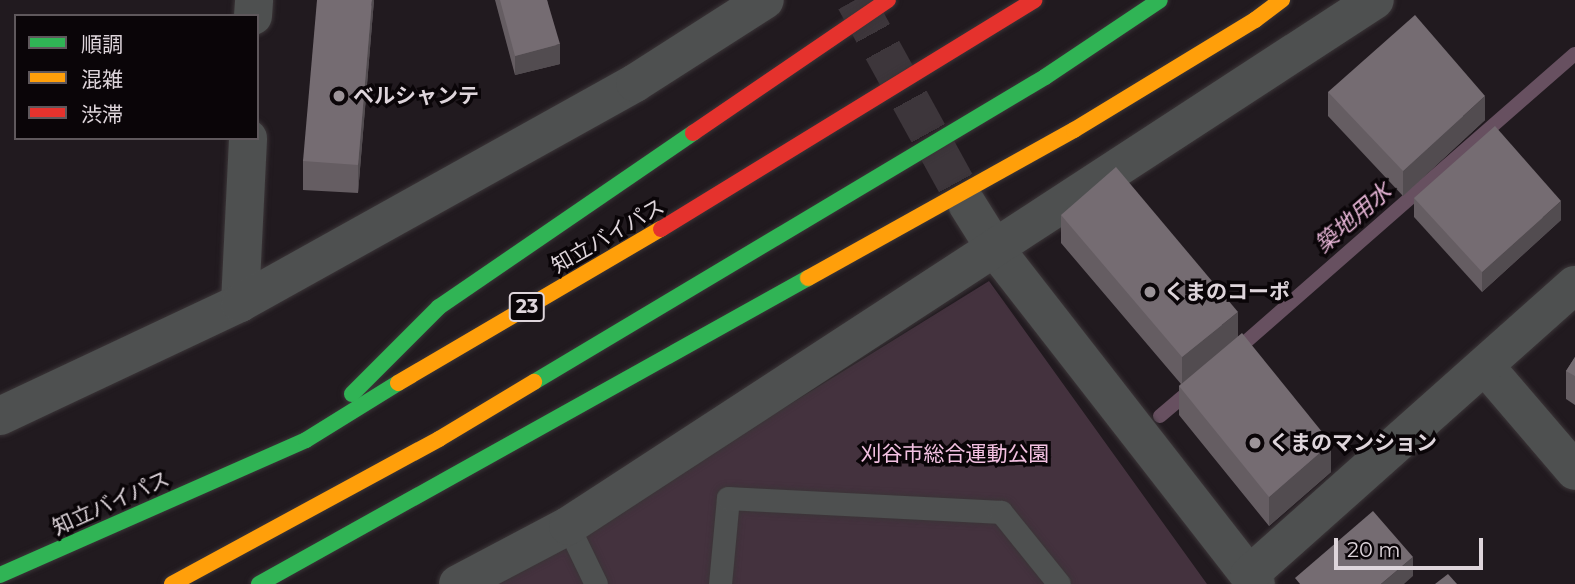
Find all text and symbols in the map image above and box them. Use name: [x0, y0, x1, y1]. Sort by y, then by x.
legend: [14, 14, 259, 140]
text: 順調: [81, 32, 123, 57]
text: 混雑: [81, 67, 123, 92]
place label: ベルシャンテ: [353, 83, 479, 109]
marker: ベルシャンテ: [331, 88, 347, 104]
text: 渋滞: [81, 102, 123, 127]
water label: 築地用水: [1309, 177, 1397, 259]
street label: 知立バイパス: [547, 194, 669, 278]
place label: くまのコーポ: [1164, 279, 1290, 305]
marker: くまのコーポ: [1142, 284, 1158, 300]
road number: 23: [508, 292, 546, 322]
place label: くまのマンション: [1269, 430, 1437, 456]
marker: くまのマンション: [1247, 435, 1263, 451]
park label: 刈谷市総合運動公園: [861, 441, 1049, 467]
street label: 知立バイパス: [48, 466, 174, 540]
scale bar: [1337, 524, 1486, 568]
text: 20 m: [1347, 537, 1401, 562]

